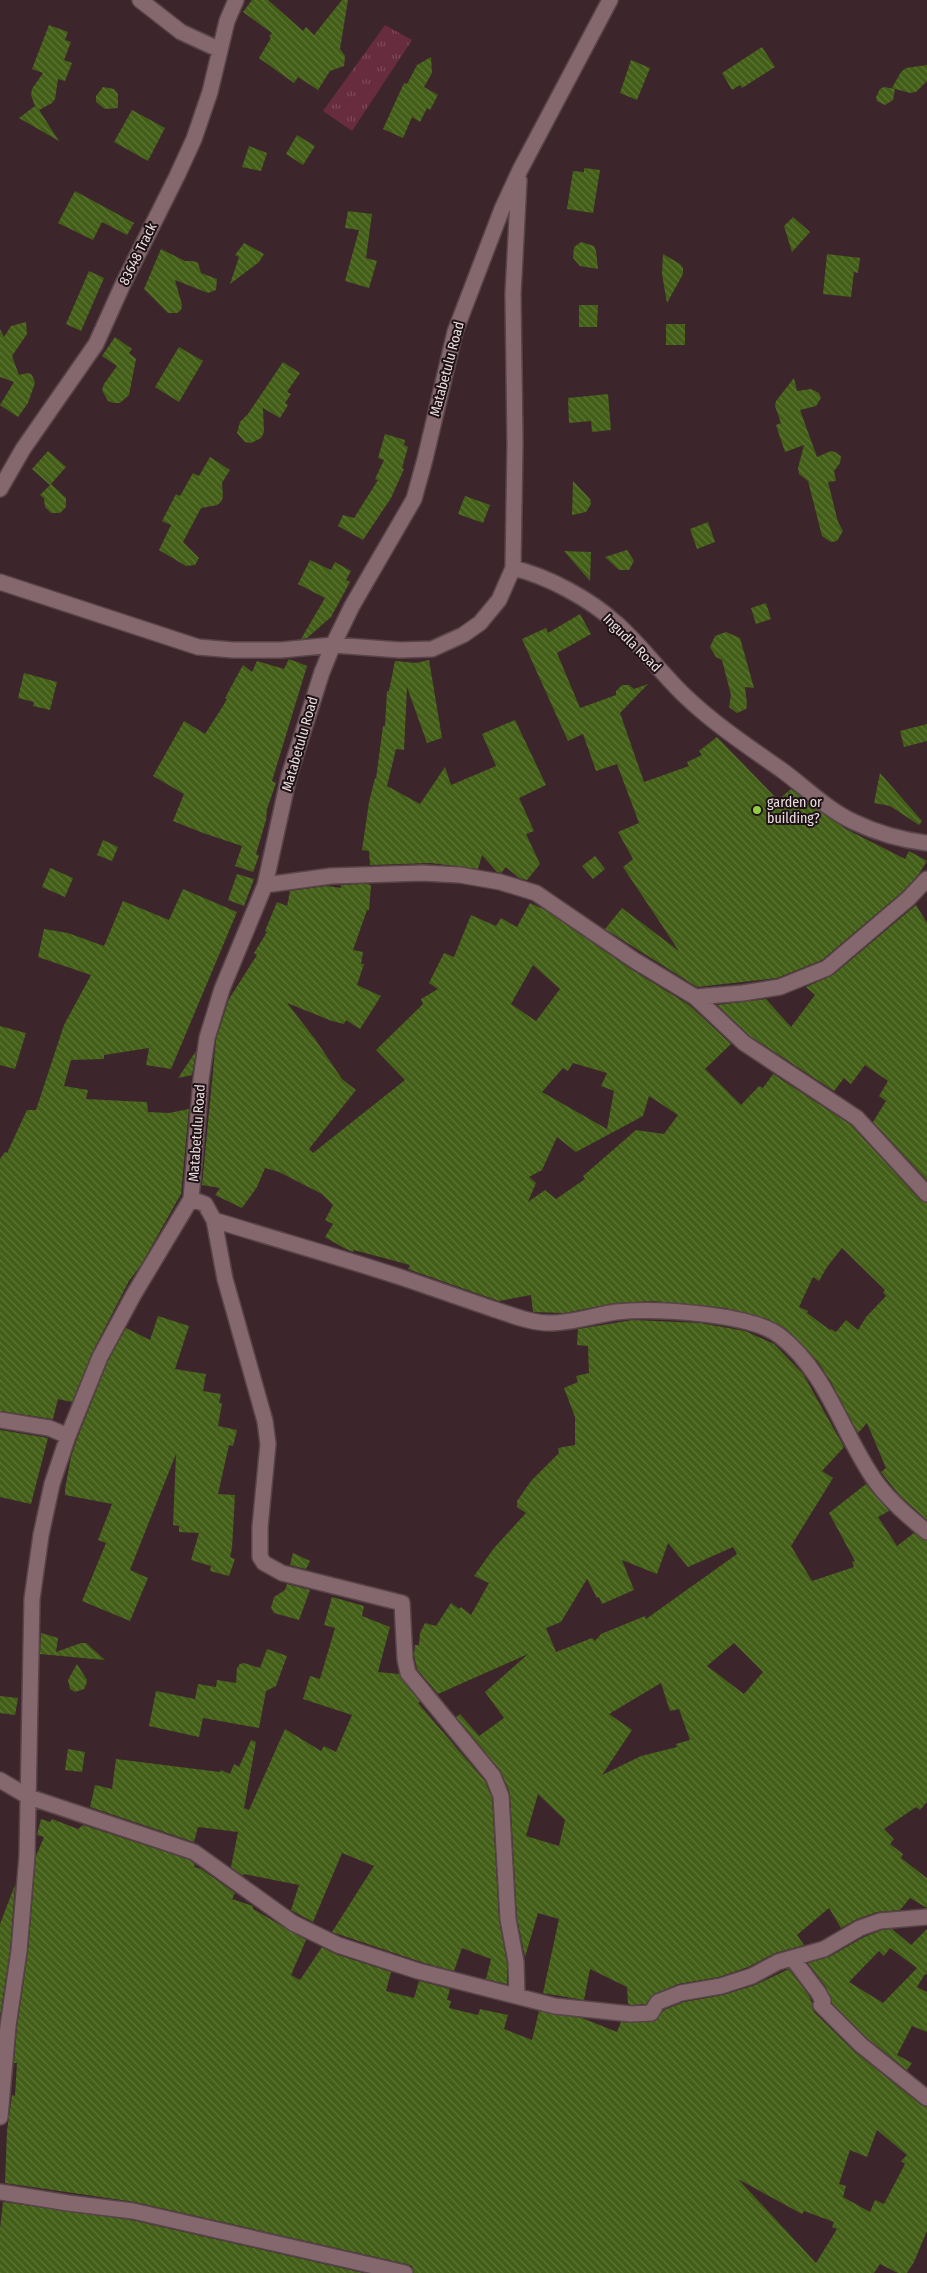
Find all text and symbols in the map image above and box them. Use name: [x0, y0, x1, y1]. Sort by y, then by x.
street label: 83648 Track: [116, 220, 161, 288]
street label: Matabetulu Road: [426, 320, 468, 418]
street label: Ingudla Road: [599, 610, 665, 676]
street label: Matabetulu Road: [278, 695, 322, 793]
place label: garden or building?: [767, 794, 822, 827]
marker: garden or building?: [751, 804, 763, 816]
street label: Matabetulu Road: [185, 1084, 209, 1182]

